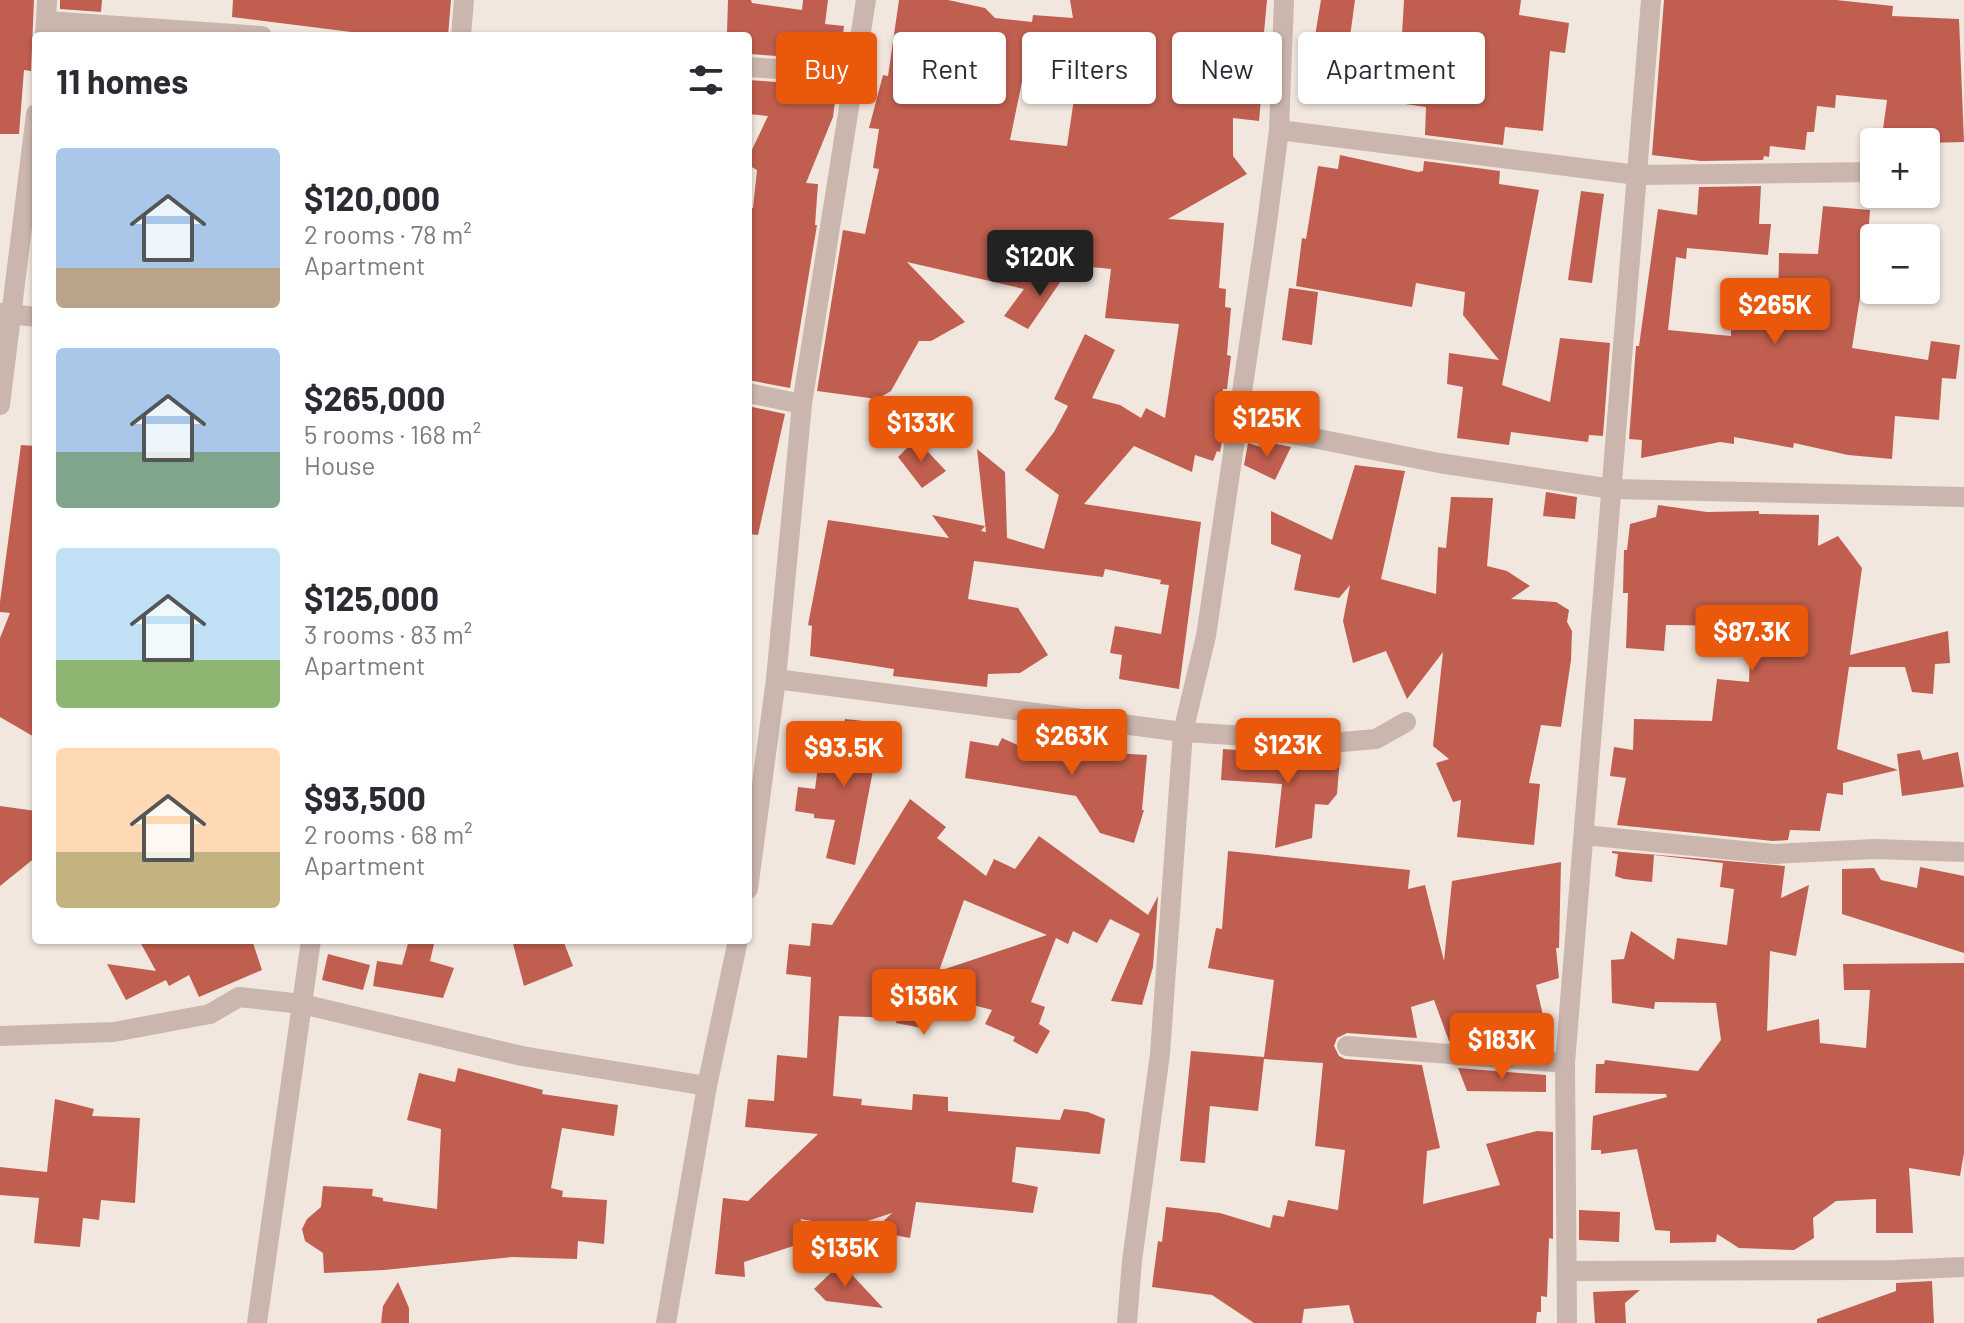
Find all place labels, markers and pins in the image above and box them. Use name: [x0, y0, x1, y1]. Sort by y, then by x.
pin: $120K: [984, 230, 1096, 298]
pin: $265K: [1719, 278, 1831, 346]
pin: $125K: [1211, 391, 1323, 459]
pin: $133K: [865, 396, 977, 464]
pin: $87.3K: [1687, 605, 1817, 673]
pin: $263K: [1016, 709, 1128, 777]
pin: $123K: [1232, 718, 1344, 786]
pin: $93.5K: [779, 721, 909, 789]
pin: $136K: [868, 969, 980, 1037]
pin: $183K: [1446, 1013, 1558, 1081]
pin: $135K: [789, 1221, 901, 1289]

